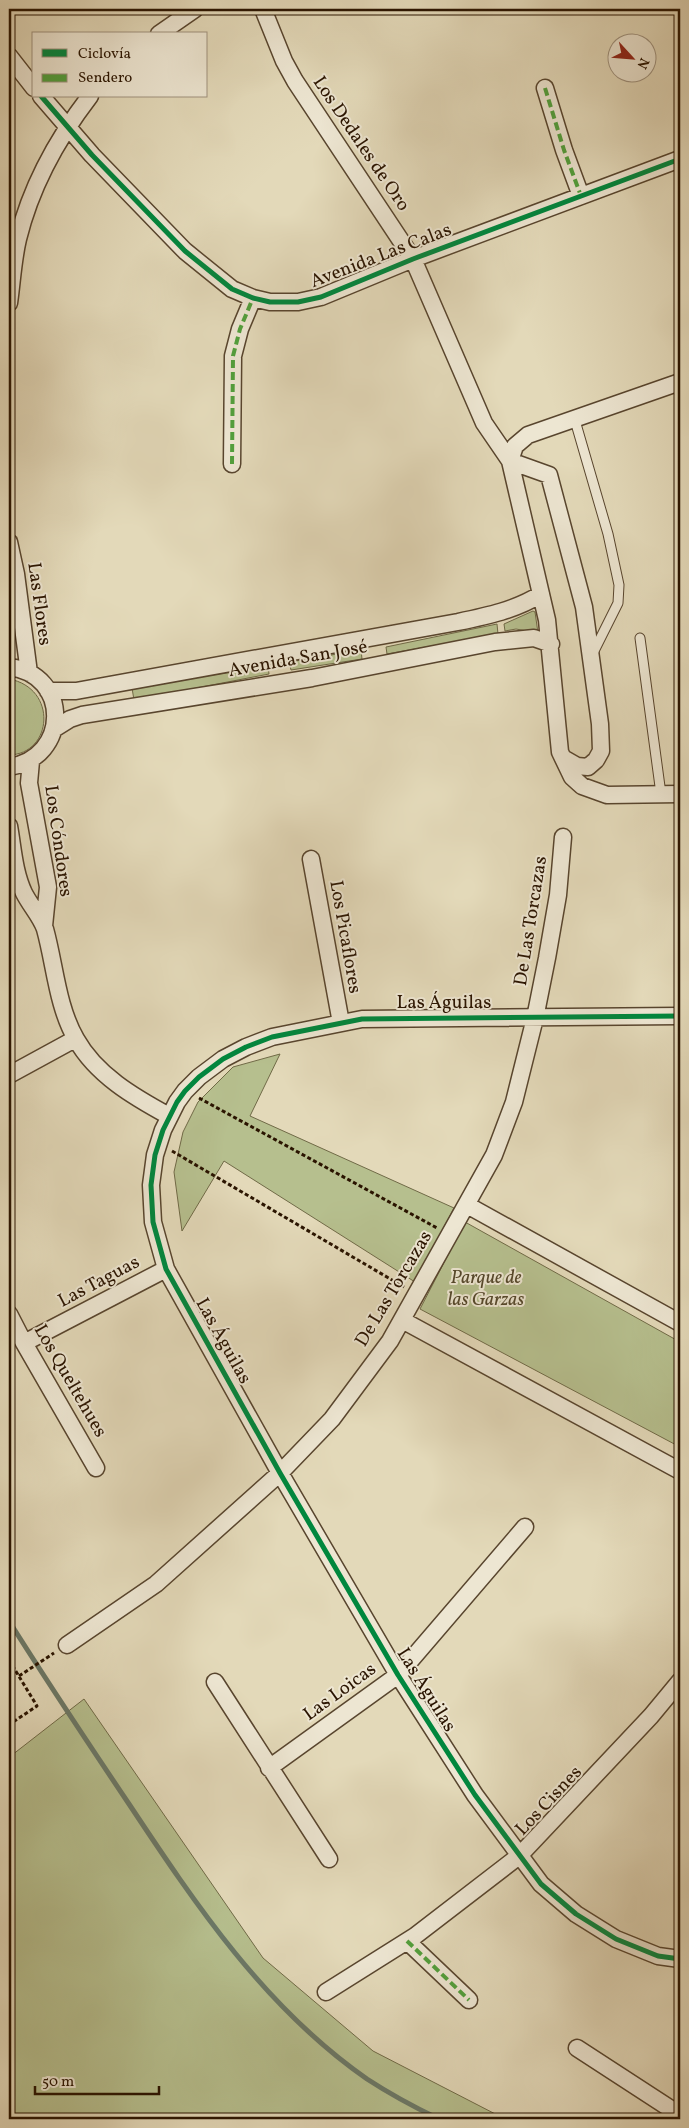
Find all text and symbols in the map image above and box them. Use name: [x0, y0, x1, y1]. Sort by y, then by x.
legend: [32, 32, 208, 98]
north arrow: [606, 32, 656, 82]
text: Ciclovía: [78, 44, 131, 65]
text: N: [632, 54, 653, 72]
text: Sendero: [78, 68, 132, 89]
street label: Los Dedales de Oro: [306, 71, 416, 217]
street label: Avenida Las Calas: [307, 217, 455, 295]
street label: Las Flores: [20, 561, 58, 647]
street label: Avenida San José: [226, 634, 370, 684]
street label: Los Cóndores: [37, 784, 79, 898]
street label: De Las Torcazas: [508, 854, 554, 988]
street label: Los Picaflores: [322, 878, 368, 996]
street label: Las Águilas: [397, 990, 491, 1016]
street label: De Las Torcazas: [349, 1226, 439, 1352]
street label: Las Taguas: [54, 1250, 144, 1314]
park label: Parque de las Garzas: [448, 1265, 524, 1313]
street label: Las Águilas: [189, 1293, 257, 1389]
street label: Los Queltehues: [27, 1320, 113, 1442]
street label: Las Águilas: [390, 1643, 462, 1737]
street label: Las Loicas: [298, 1657, 382, 1727]
street label: Los Cisnes: [510, 1760, 588, 1842]
scale bar: [35, 2063, 159, 2095]
text: 50 m: [42, 2072, 74, 2093]

